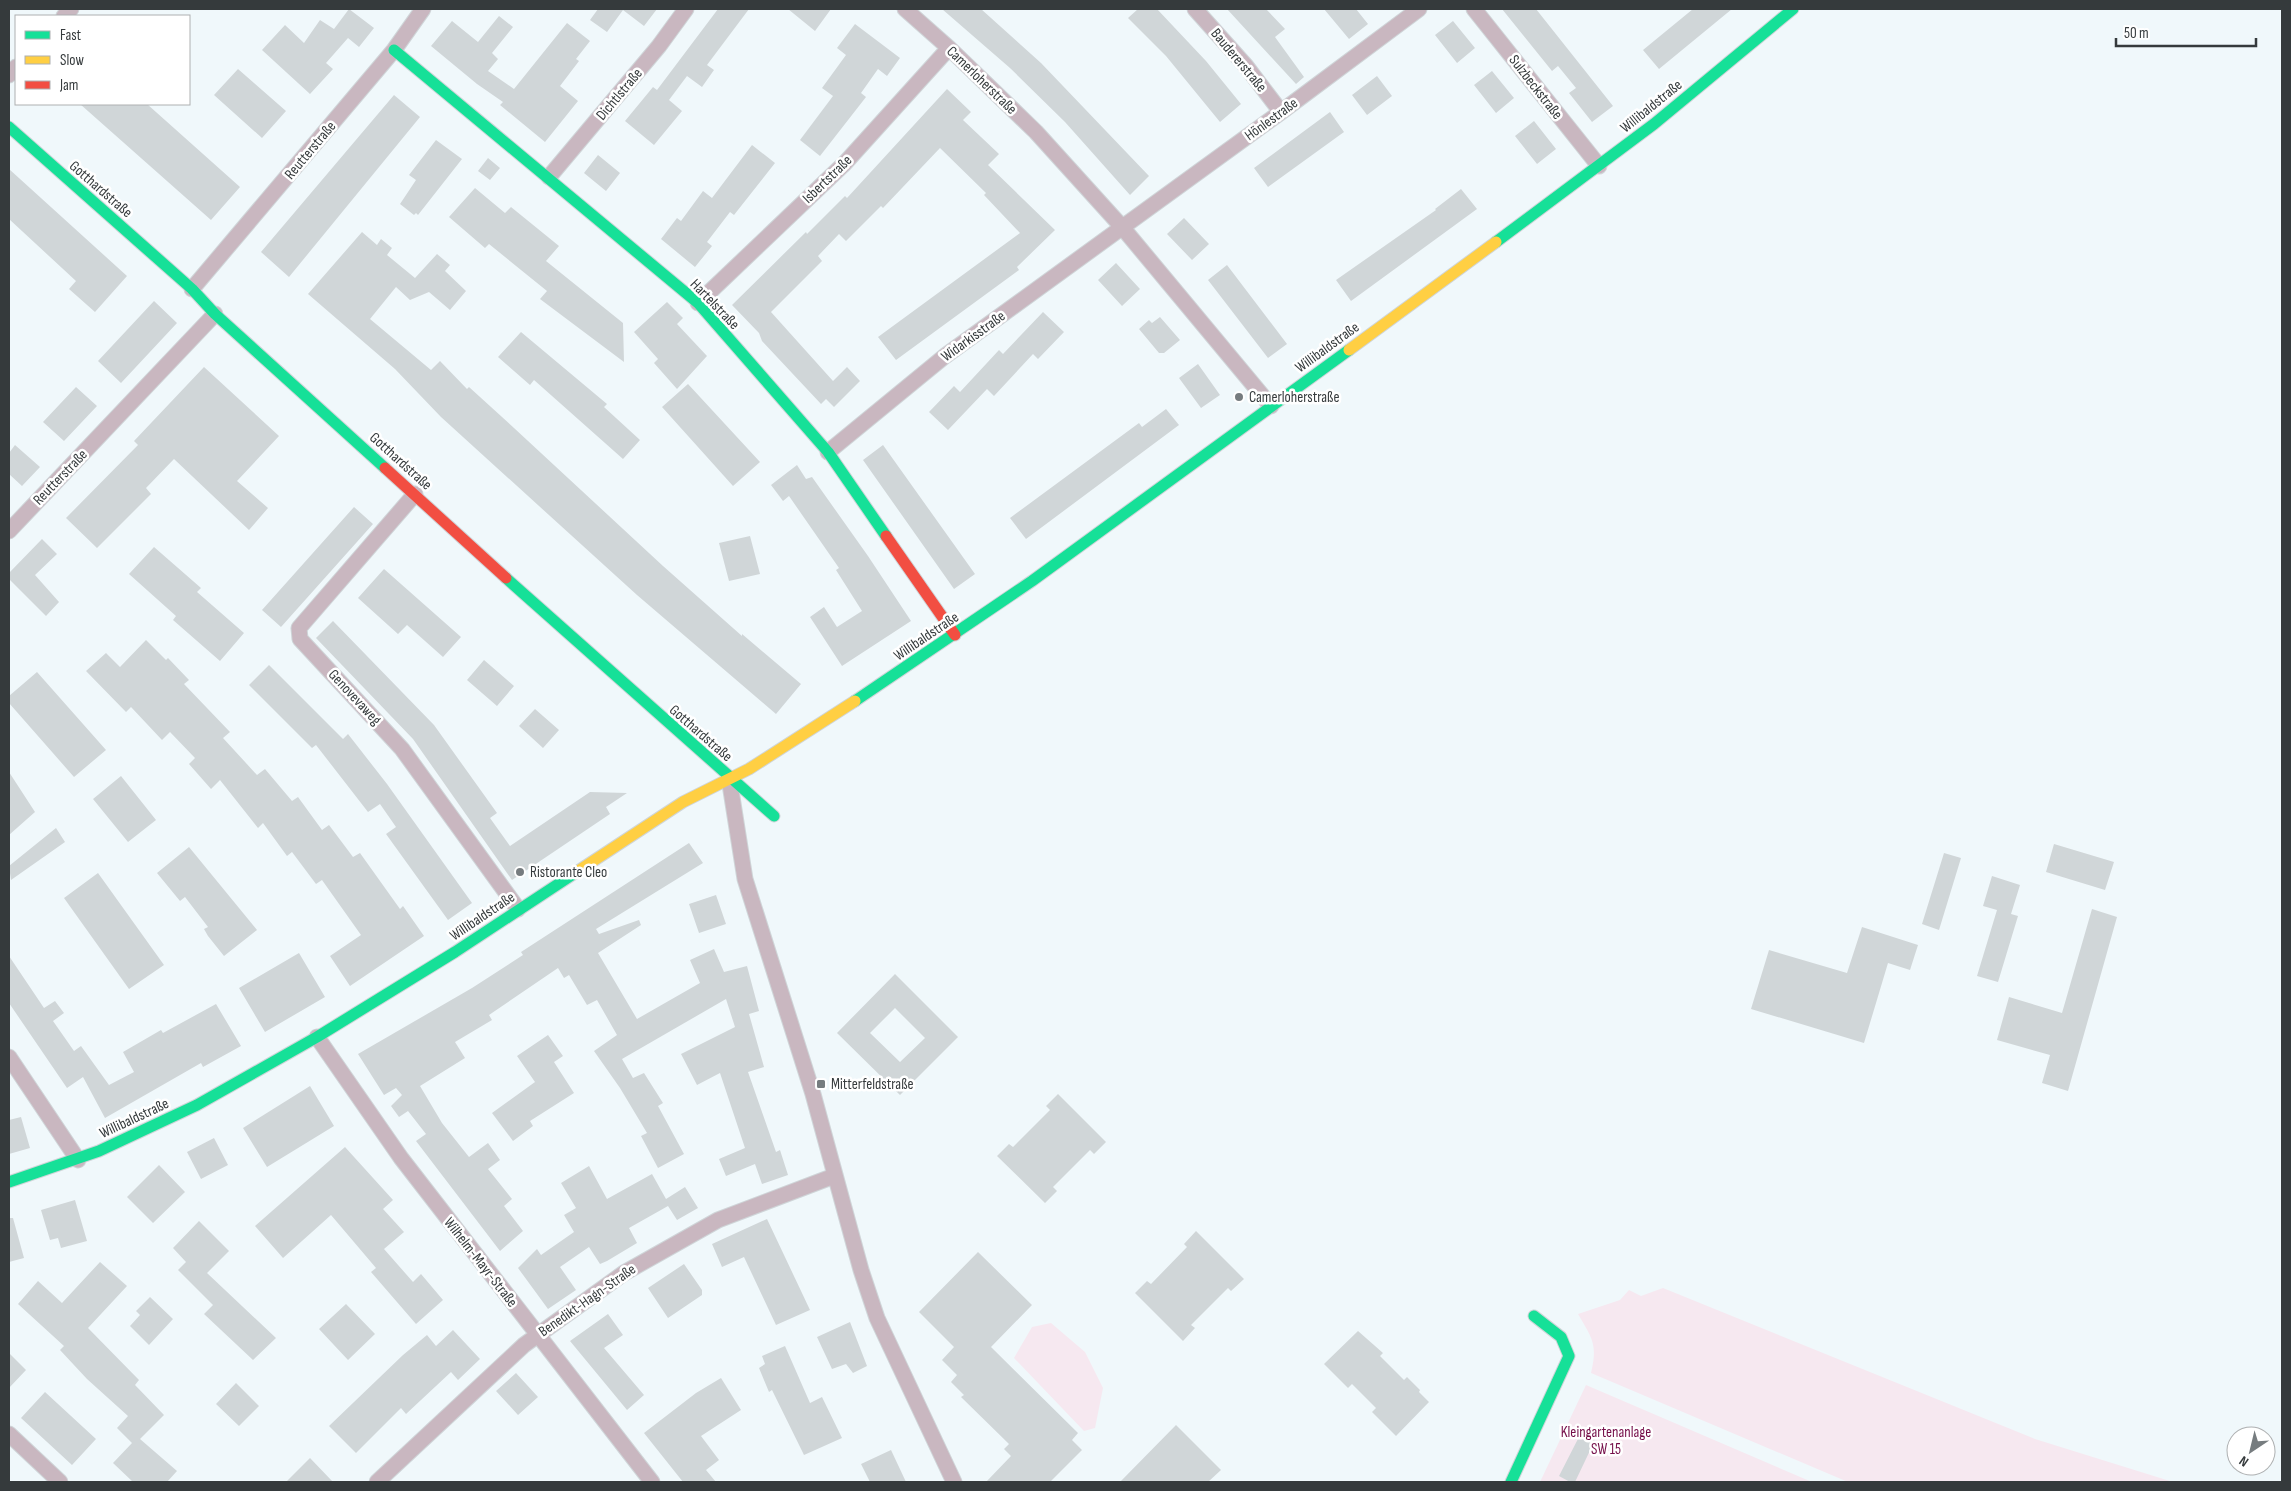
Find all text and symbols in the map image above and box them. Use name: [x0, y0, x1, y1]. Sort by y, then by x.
legend: [15, 15, 190, 105]
scale bar: [2116, 15, 2256, 47]
text: 50 m: [2124, 24, 2149, 43]
street label: Baudererstraße: [1206, 25, 1271, 96]
text: Fast: [60, 26, 82, 45]
street label: Camerloherstraße: [943, 42, 1021, 119]
text: Slow: [60, 51, 84, 70]
street label: Sulzbeckstraße: [1504, 51, 1567, 123]
street label: Dichtlstraße: [592, 64, 647, 124]
text: Jam: [59, 76, 78, 95]
street label: Willibaldstraße: [1616, 76, 1686, 137]
street label: Hönlestraße: [1241, 94, 1302, 145]
street label: Reutterstraße: [281, 117, 340, 183]
street label: Isbertstraße: [799, 151, 856, 208]
street label: Gotthardstraße: [65, 157, 136, 222]
street label: Hartelstraße: [686, 275, 743, 334]
street label: Widarkisstraße: [937, 307, 1009, 366]
street label: Willibaldstraße: [1292, 318, 1363, 377]
place label: Camerloherstraße: [1249, 388, 1339, 407]
marker: Camerloherstraße: [1233, 391, 1245, 403]
street label: Gotthardstraße: [366, 428, 436, 494]
street label: Reutterstraße: [29, 445, 92, 509]
street label: Willibaldstraße: [890, 608, 962, 665]
street label: Genovevaweg: [324, 666, 385, 729]
street label: Gotthardstraße: [665, 701, 736, 766]
place label: Ristorante Cleo: [530, 863, 607, 882]
marker: Ristorante Cleo: [514, 866, 526, 878]
street label: Willibaldstraße: [446, 888, 518, 945]
place label: Mitterfeldstraße: [831, 1075, 913, 1094]
marker: Mitterfeldstraße: [815, 1078, 827, 1090]
street label: Willibaldstraße: [96, 1094, 172, 1143]
street label: Wilhelm-Mayr-Straße: [440, 1214, 522, 1311]
street label: Benedikt-Hagn-Straße: [535, 1260, 640, 1341]
park label: Kleingartenanlage SW 15: [1561, 1423, 1651, 1459]
north arrow: [2226, 1426, 2276, 1476]
text: N: [2236, 1452, 2252, 1470]

